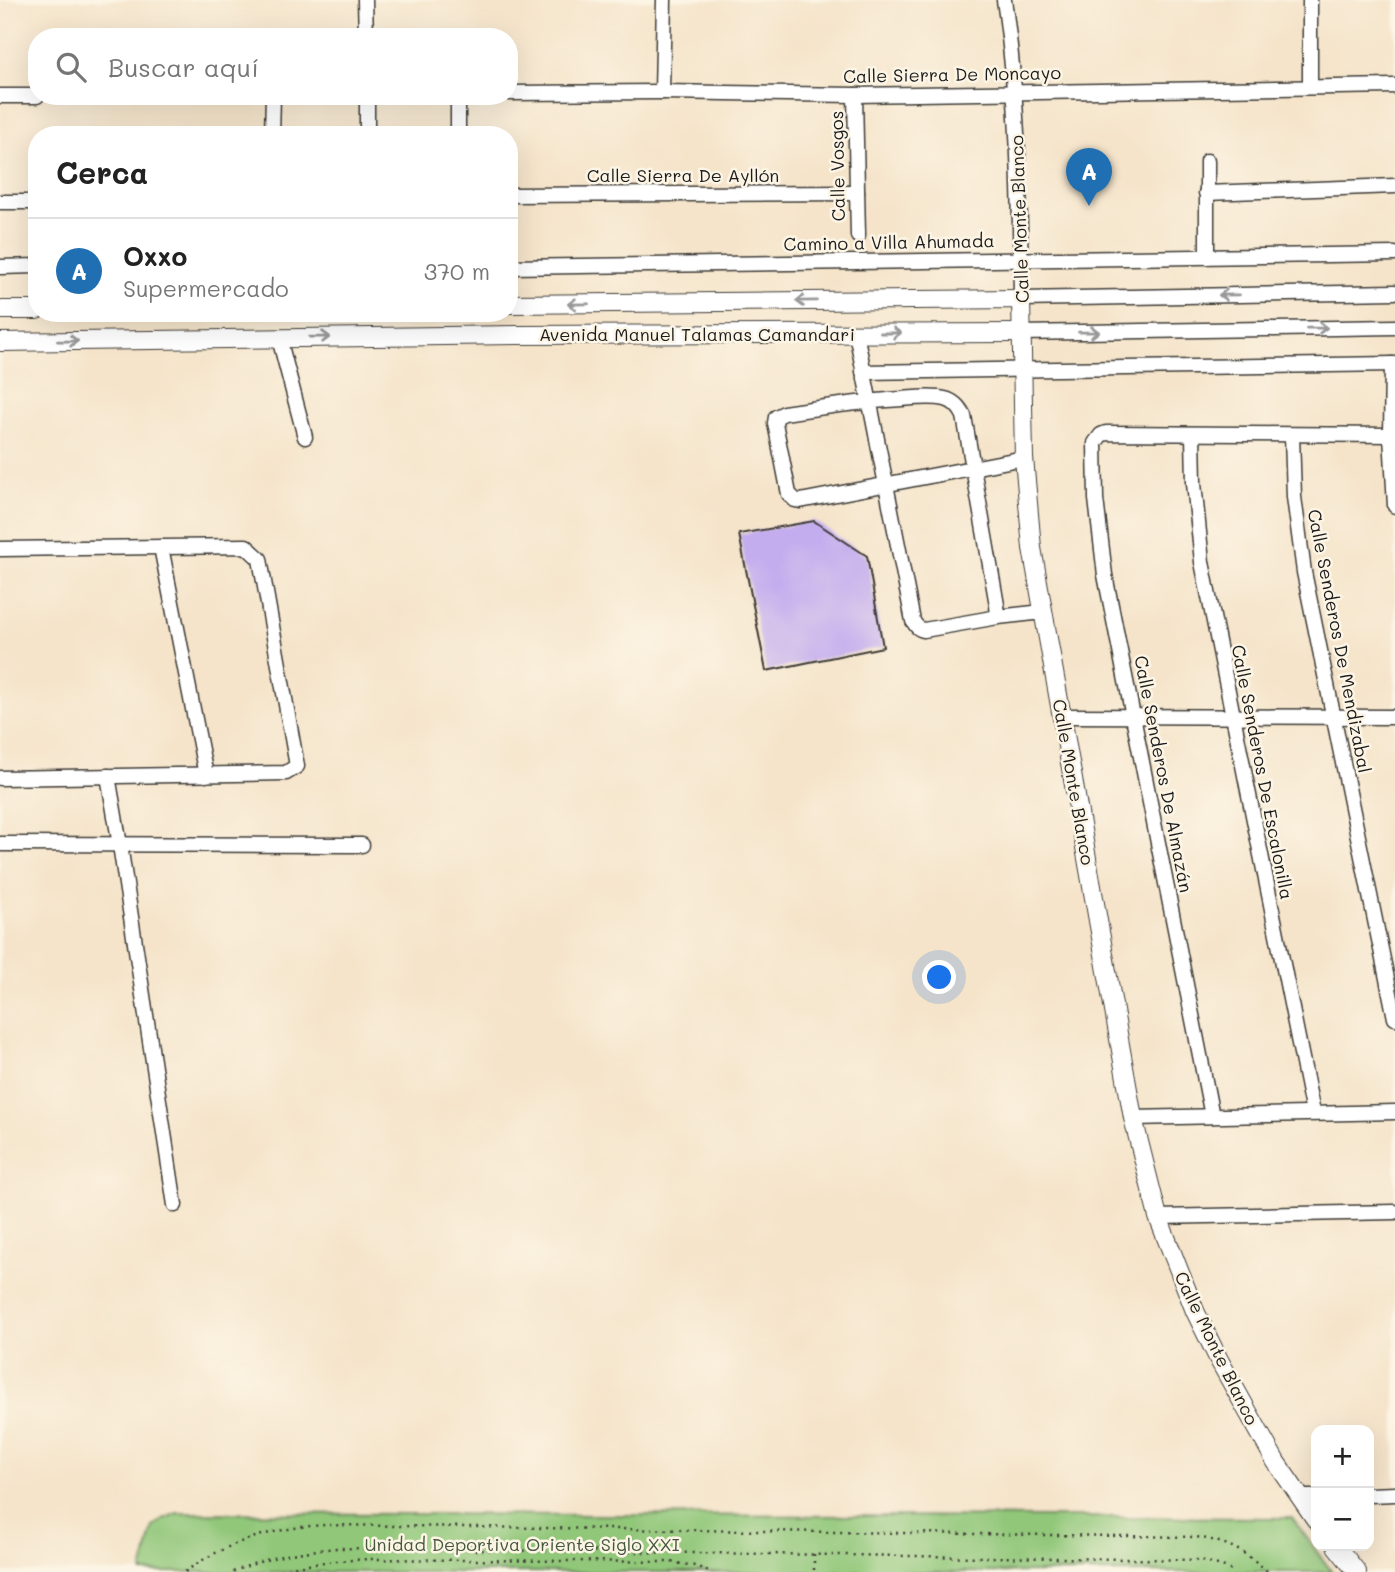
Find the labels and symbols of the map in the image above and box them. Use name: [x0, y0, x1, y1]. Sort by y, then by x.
street label: Calle Sierra De Moncayo: [843, 60, 1061, 88]
street label: Calle Vosgos: [824, 110, 850, 222]
street label: Calle Monte Blanco: [1004, 134, 1034, 303]
pin: A: [1066, 148, 1112, 206]
street label: Calle Sierra De Ayllón: [587, 163, 779, 187]
street label: Camino a Villa Ahumada: [783, 228, 995, 256]
one-way arrow: [1218, 288, 1241, 302]
one-way arrow: [795, 294, 818, 308]
one-way arrow: [567, 297, 590, 311]
street label: Avenida Manuel Talamas Camandari: [539, 322, 855, 346]
one-way arrow: [1305, 322, 1328, 335]
one-way arrow: [1078, 325, 1101, 338]
one-way arrow: [879, 326, 902, 340]
one-way arrow: [308, 330, 331, 344]
one-way arrow: [56, 334, 79, 348]
street label: Calle Senderos De Mendizabal: [1303, 507, 1377, 775]
street label: Calle Senderos De Escalonilla: [1227, 643, 1299, 901]
street label: Calle Senderos De Almazán: [1129, 653, 1199, 895]
street label: Calle Monte Blanco: [1048, 697, 1100, 867]
your location: [922, 960, 956, 994]
street label: Calle Monte Blanco: [1169, 1267, 1265, 1429]
park label: Unidad Deportiva Oriente Siglo XXI: [364, 1532, 680, 1556]

